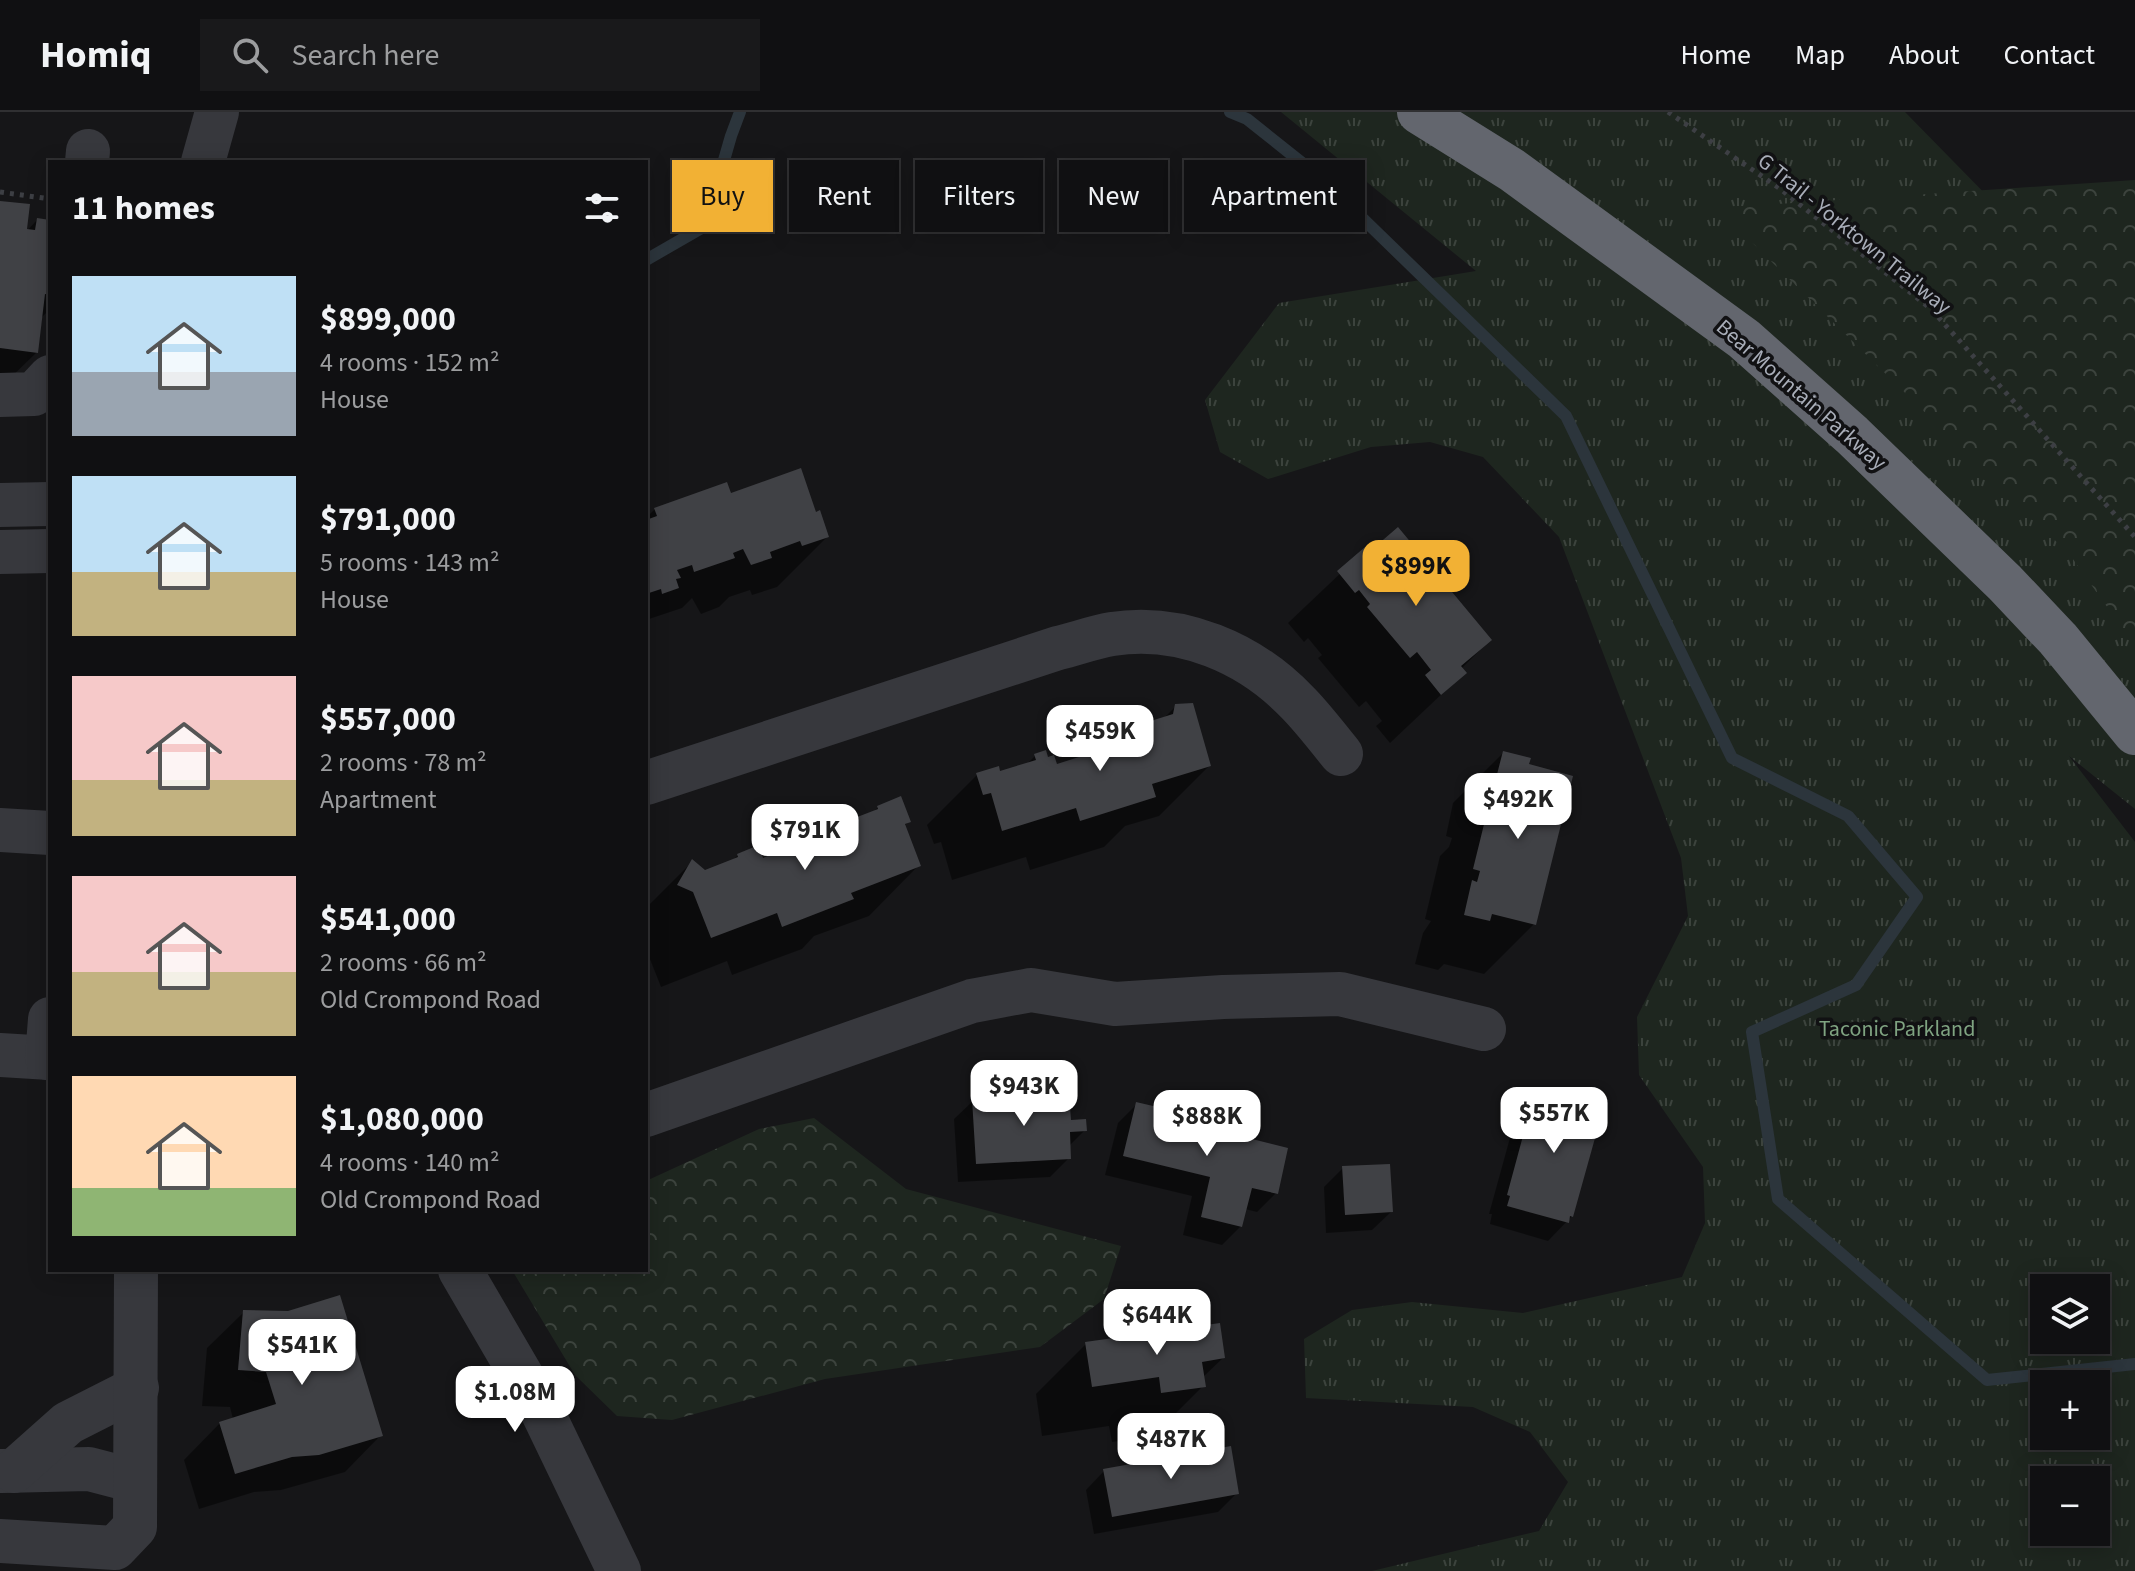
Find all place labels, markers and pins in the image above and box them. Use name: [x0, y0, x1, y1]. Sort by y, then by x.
pin: $899K: [1360, 540, 1472, 608]
pin: $459K: [1044, 705, 1156, 773]
pin: $492K: [1462, 773, 1574, 841]
pin: $791K: [749, 804, 861, 872]
pin: $943K: [968, 1060, 1080, 1128]
pin: $557K: [1498, 1087, 1610, 1155]
pin: $888K: [1151, 1090, 1263, 1158]
pin: $644K: [1101, 1289, 1213, 1357]
pin: $541K: [246, 1319, 358, 1387]
pin: $1.08M: [450, 1366, 580, 1434]
pin: $487K: [1115, 1413, 1227, 1481]

